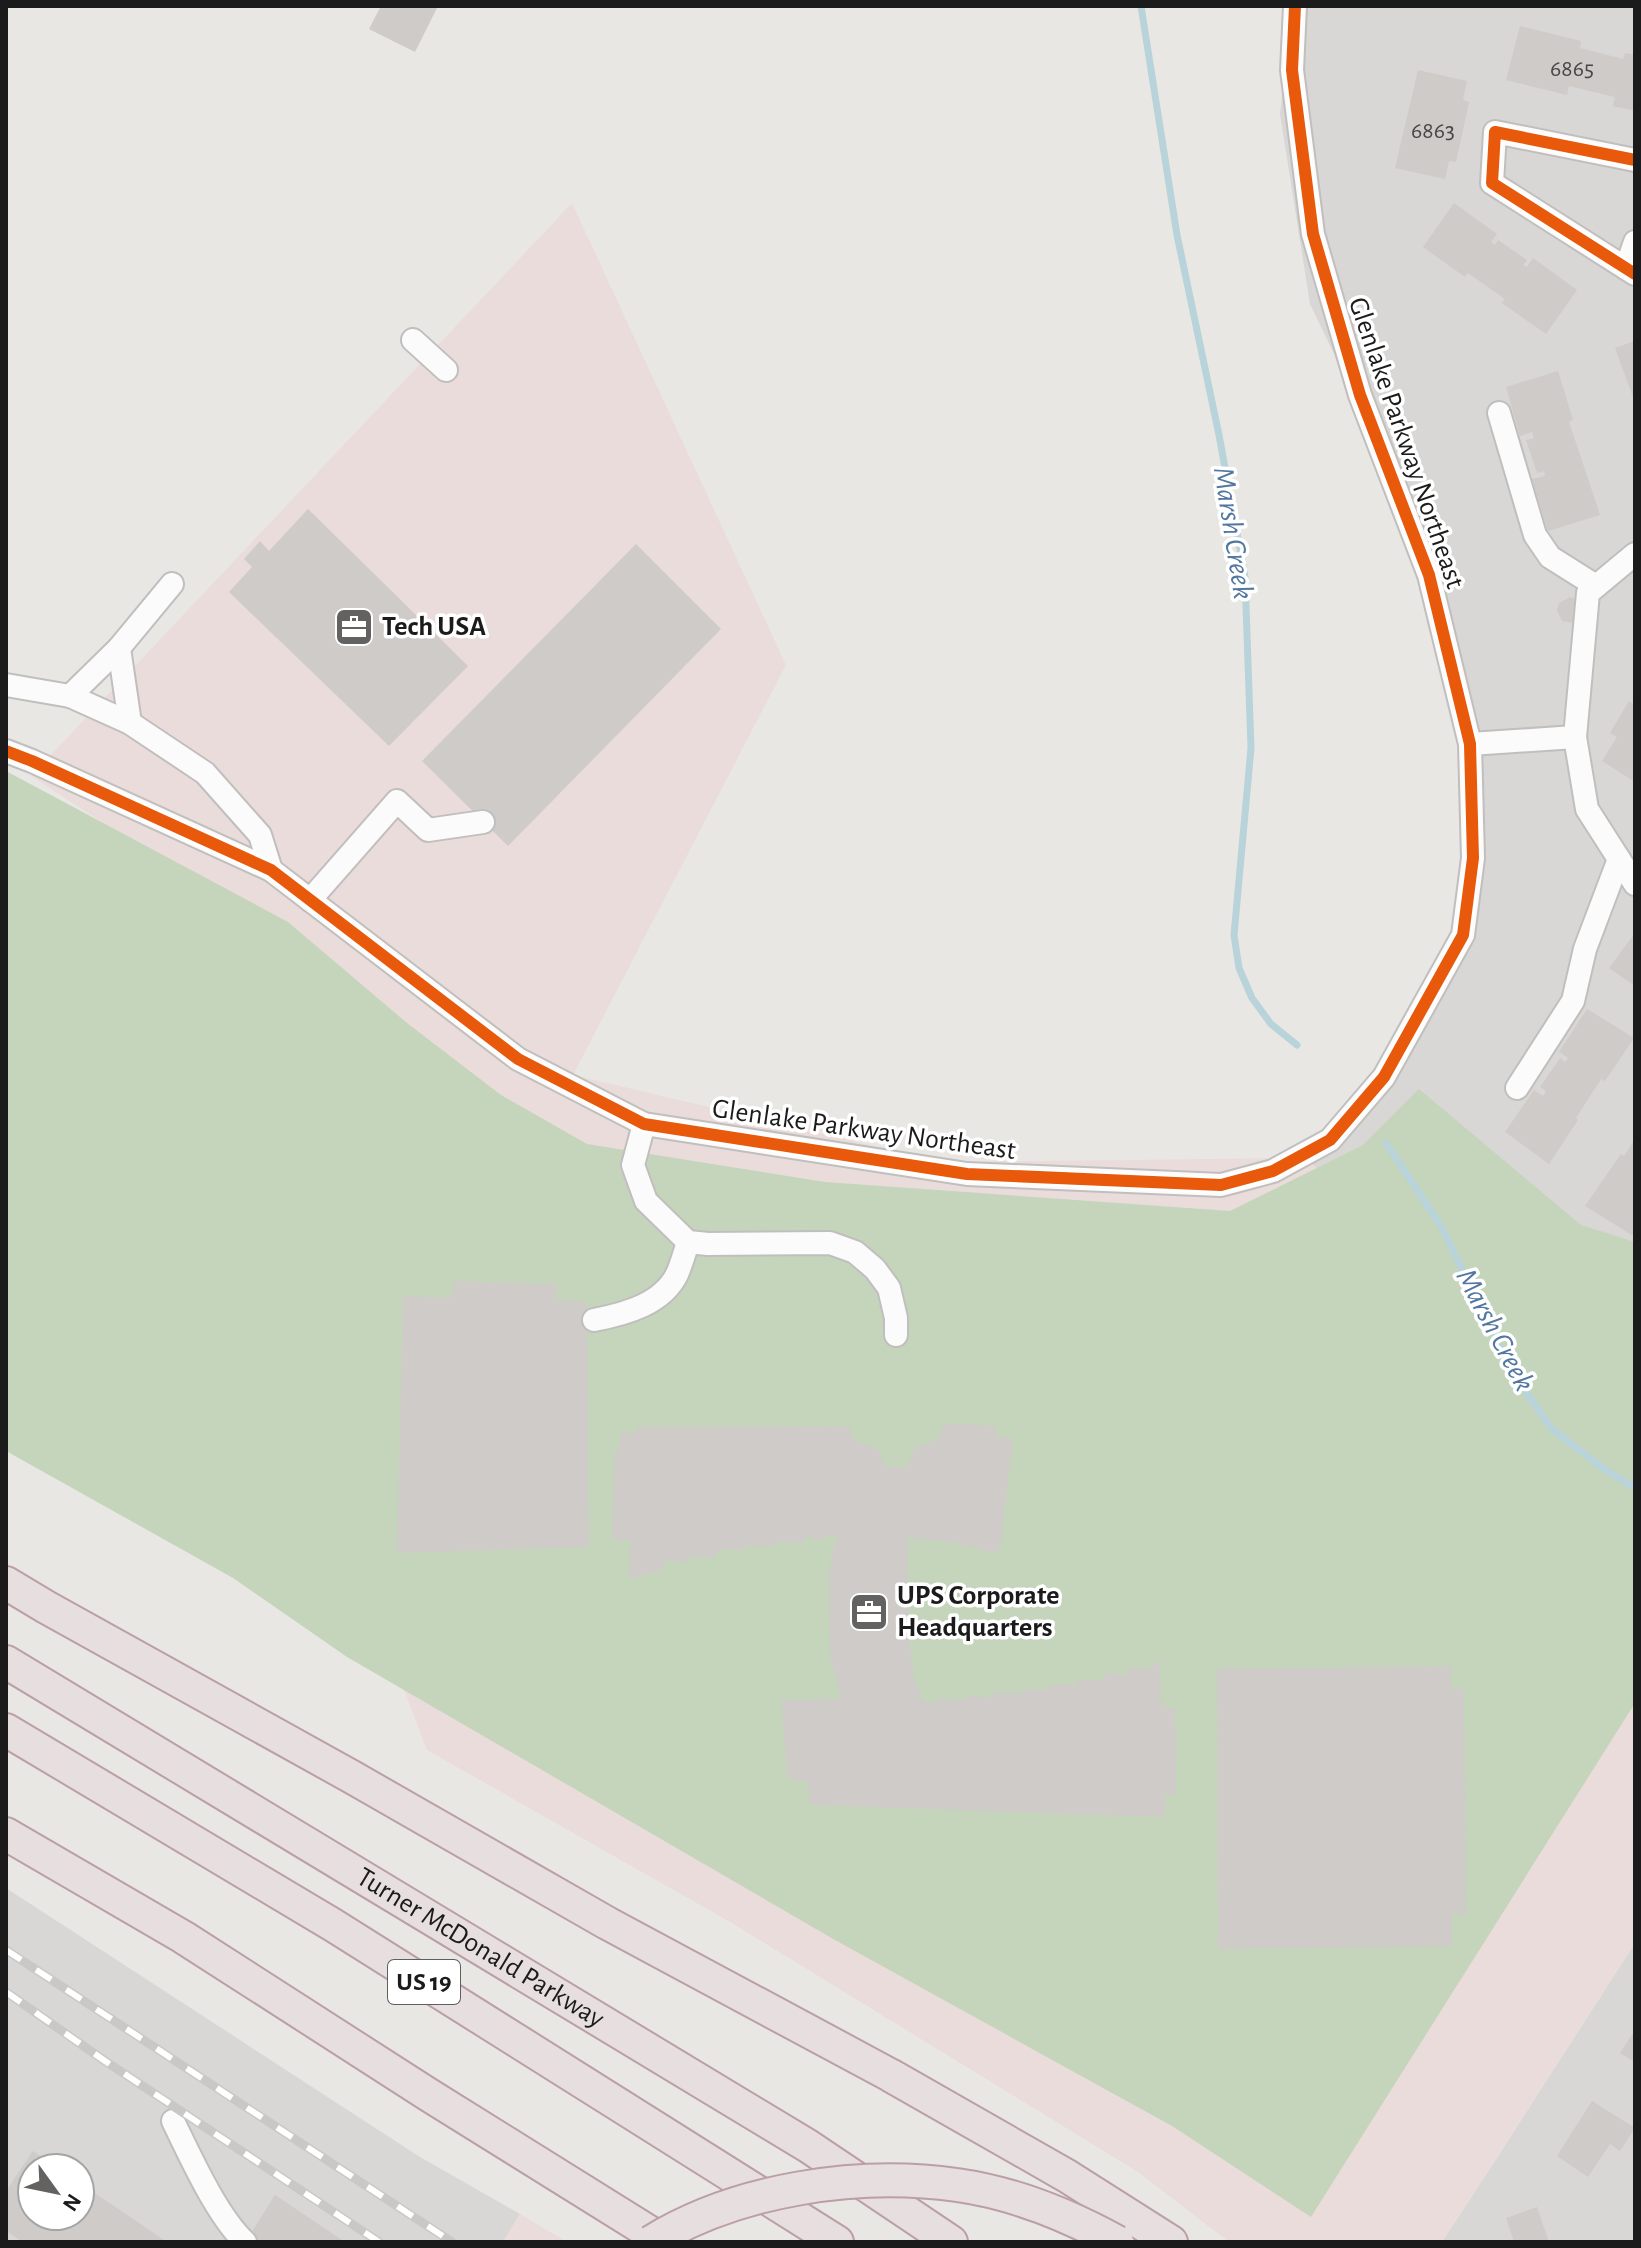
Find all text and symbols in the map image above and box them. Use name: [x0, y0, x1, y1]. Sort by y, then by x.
house number: 6865: [1550, 57, 1594, 81]
house number: 6863: [1411, 119, 1455, 143]
street label: Glenlake Parkway Northeast: [1343, 294, 1469, 592]
water label: Marsh Creek: [1208, 465, 1258, 601]
office icon: Tech USA: [333, 606, 375, 648]
place label: Tech USA: [382, 613, 486, 641]
street label: Glenlake Parkway Northeast: [710, 1095, 1018, 1165]
water label: Marsh Creek: [1450, 1264, 1540, 1396]
place label: UPS Corporate Headquarters: [897, 1582, 1060, 1642]
office icon: UPS Corporate Headquarters: [848, 1591, 890, 1633]
street label: Turner McDonald Parkway: [352, 1863, 609, 2034]
road number: US 19: [388, 1960, 460, 2004]
north arrow: [16, 2152, 96, 2232]
text: N: [59, 2190, 85, 2215]

